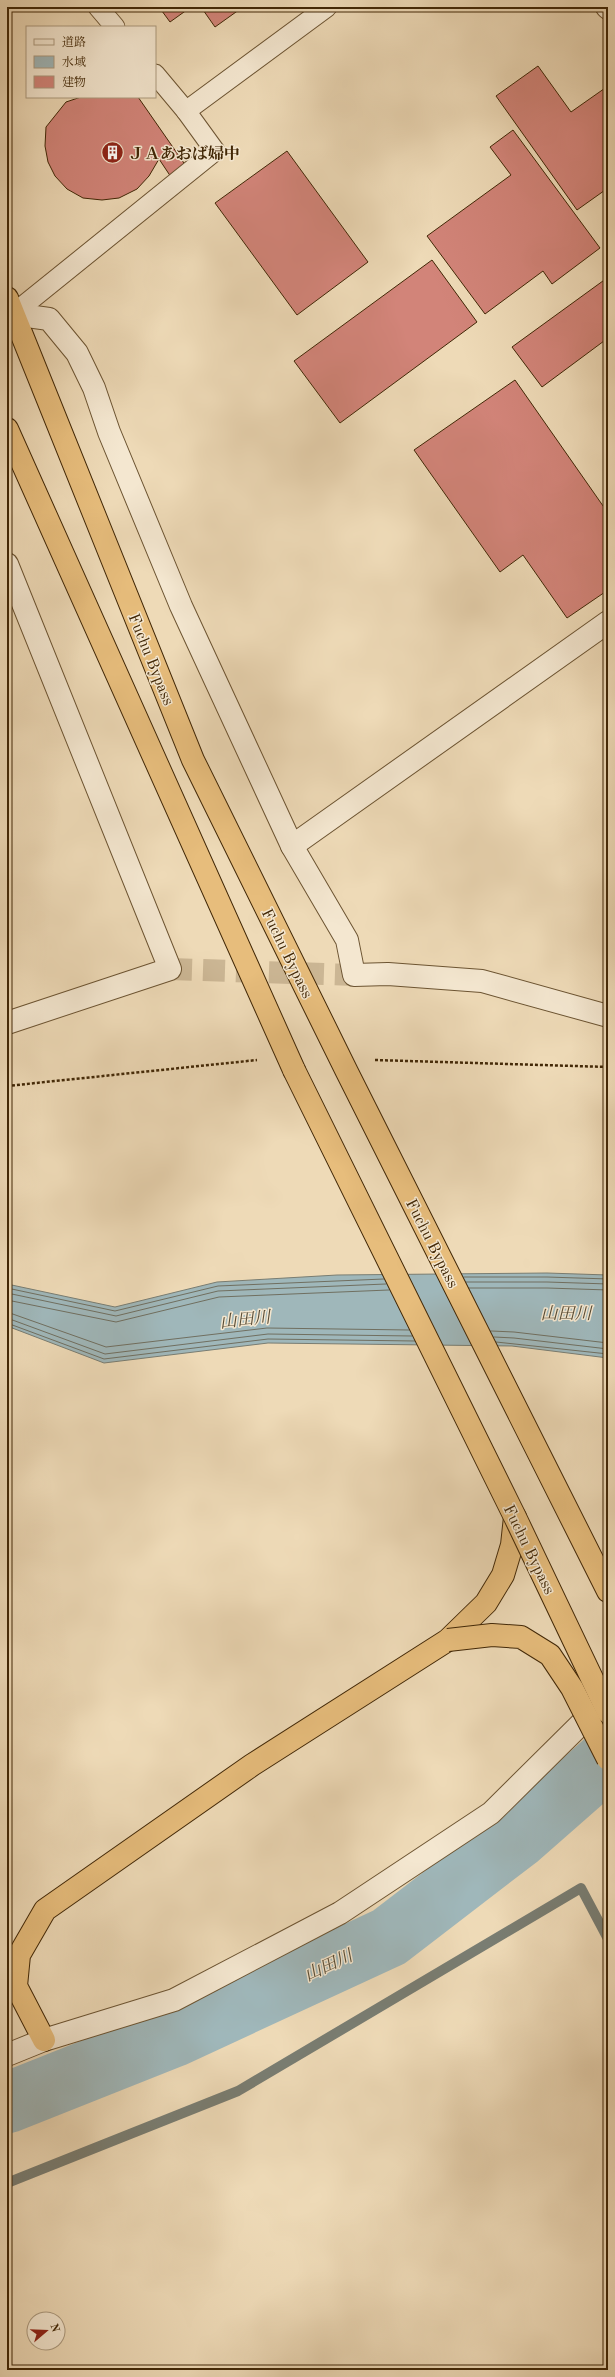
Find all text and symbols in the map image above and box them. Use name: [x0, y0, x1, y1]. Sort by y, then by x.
legend: [26, 26, 156, 98]
text: 道路: [62, 35, 86, 49]
text: 水域: [62, 55, 86, 69]
text: 建物: [62, 75, 86, 89]
building icon: ＪＡあおば婦中: [99, 140, 125, 166]
place label: ＪＡあおば婦中: [128, 145, 240, 163]
street label: Fuchu Bypass: [124, 611, 176, 708]
street label: Fuchu Bypass: [258, 906, 315, 1001]
street label: Fuchu Bypass: [402, 1197, 461, 1291]
water label: 山田川: [541, 1305, 593, 1323]
water label: 山田川: [219, 1308, 273, 1332]
street label: Fuchu Bypass: [500, 1502, 557, 1597]
water label: 山田川: [302, 1946, 357, 1985]
north arrow: [26, 2311, 66, 2351]
text: N: [47, 2322, 61, 2335]

